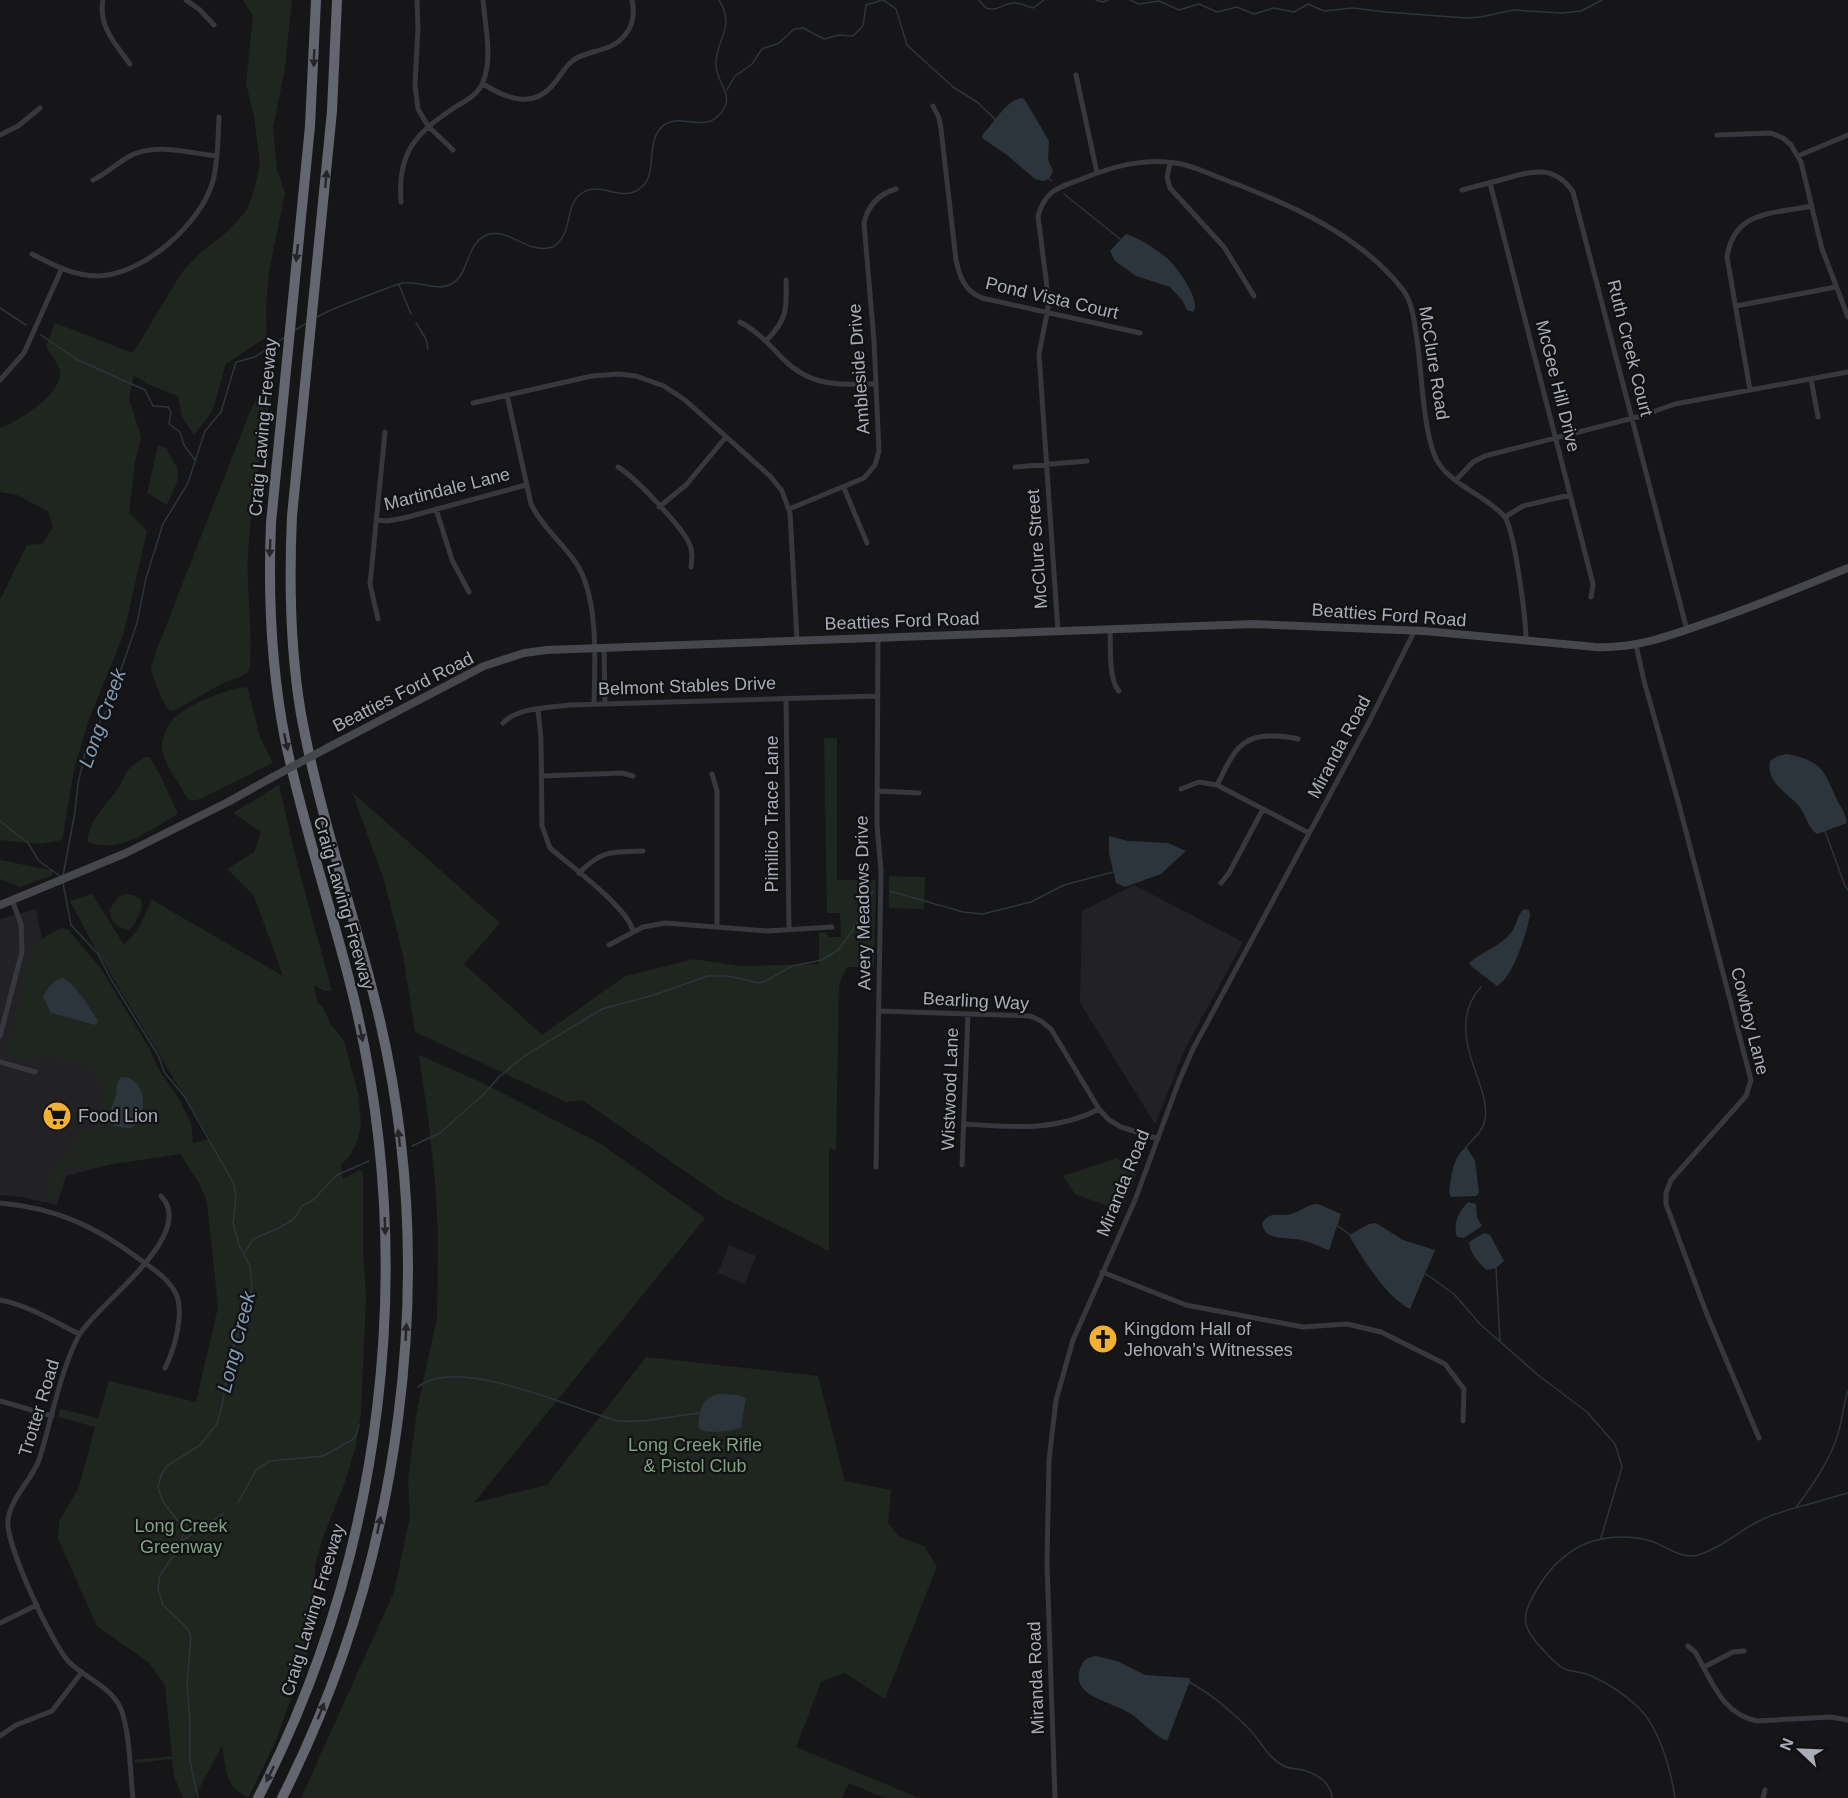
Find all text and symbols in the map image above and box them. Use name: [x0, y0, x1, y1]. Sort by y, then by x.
one-way arrow: [309, 49, 319, 68]
one-way arrow: [321, 170, 331, 189]
one-way arrow: [292, 243, 302, 262]
street label: Pond Vista Court: [984, 273, 1120, 323]
street label: Ruth Creek Court: [1603, 278, 1657, 418]
street label: Ambleside Drive: [844, 303, 874, 435]
street label: McClure Road: [1415, 305, 1453, 421]
street label: McGee Hill Drive: [1532, 318, 1584, 454]
street label: Craig Lawing Freeway: [245, 337, 281, 517]
street label: Martindale Lane: [382, 464, 512, 514]
street label: McClure Street: [1023, 488, 1051, 610]
one-way arrow: [265, 539, 274, 558]
street label: Beatties Ford Road: [1311, 600, 1467, 630]
street label: Beatties Ford Road: [824, 608, 980, 634]
street label: Beatties Ford Road: [329, 648, 477, 736]
water label: Long Creek: [74, 665, 130, 770]
street label: Belmont Stables Drive: [598, 673, 776, 699]
street label: Miranda Road: [1304, 692, 1374, 802]
one-way arrow: [282, 733, 291, 752]
street label: Pimilico Trace Lane: [762, 735, 782, 893]
street label: Craig Lawing Freeway: [310, 814, 378, 992]
street label: Avery Meadows Drive: [851, 815, 875, 991]
street label: Cowboy Lane: [1727, 965, 1773, 1077]
street label: Bearling Way: [922, 988, 1030, 1014]
one-way arrow: [357, 1023, 366, 1042]
street label: Wistwood Lane: [938, 1027, 962, 1151]
supermarket icon: Food Lion: [41, 1100, 73, 1132]
place label: Food Lion: [78, 1106, 158, 1126]
street label: Miranda Road: [1093, 1127, 1153, 1239]
one-way arrow: [394, 1128, 404, 1147]
one-way arrow: [380, 1216, 389, 1235]
water label: Long Creek: [213, 1288, 259, 1395]
place label: Kingdom Hall of Jehovah’s Witnesses: [1124, 1319, 1293, 1360]
one-way arrow: [401, 1323, 410, 1342]
church icon: Kingdom Hall of Jehovah’s Witnesses: [1087, 1323, 1119, 1355]
street label: Trotter Road: [15, 1357, 63, 1459]
park label: Long Creek Rifle & Pistol Club: [628, 1435, 762, 1476]
park label: Long Creek Greenway: [134, 1516, 229, 1557]
one-way arrow: [375, 1516, 384, 1535]
street label: Craig Lawing Freeway: [277, 1521, 349, 1699]
street label: Miranda Road: [1024, 1621, 1048, 1735]
one-way arrow: [316, 1702, 326, 1720]
north arrow: [1770, 1720, 1830, 1780]
text: N: [1777, 1736, 1797, 1753]
one-way arrow: [266, 1765, 275, 1782]

